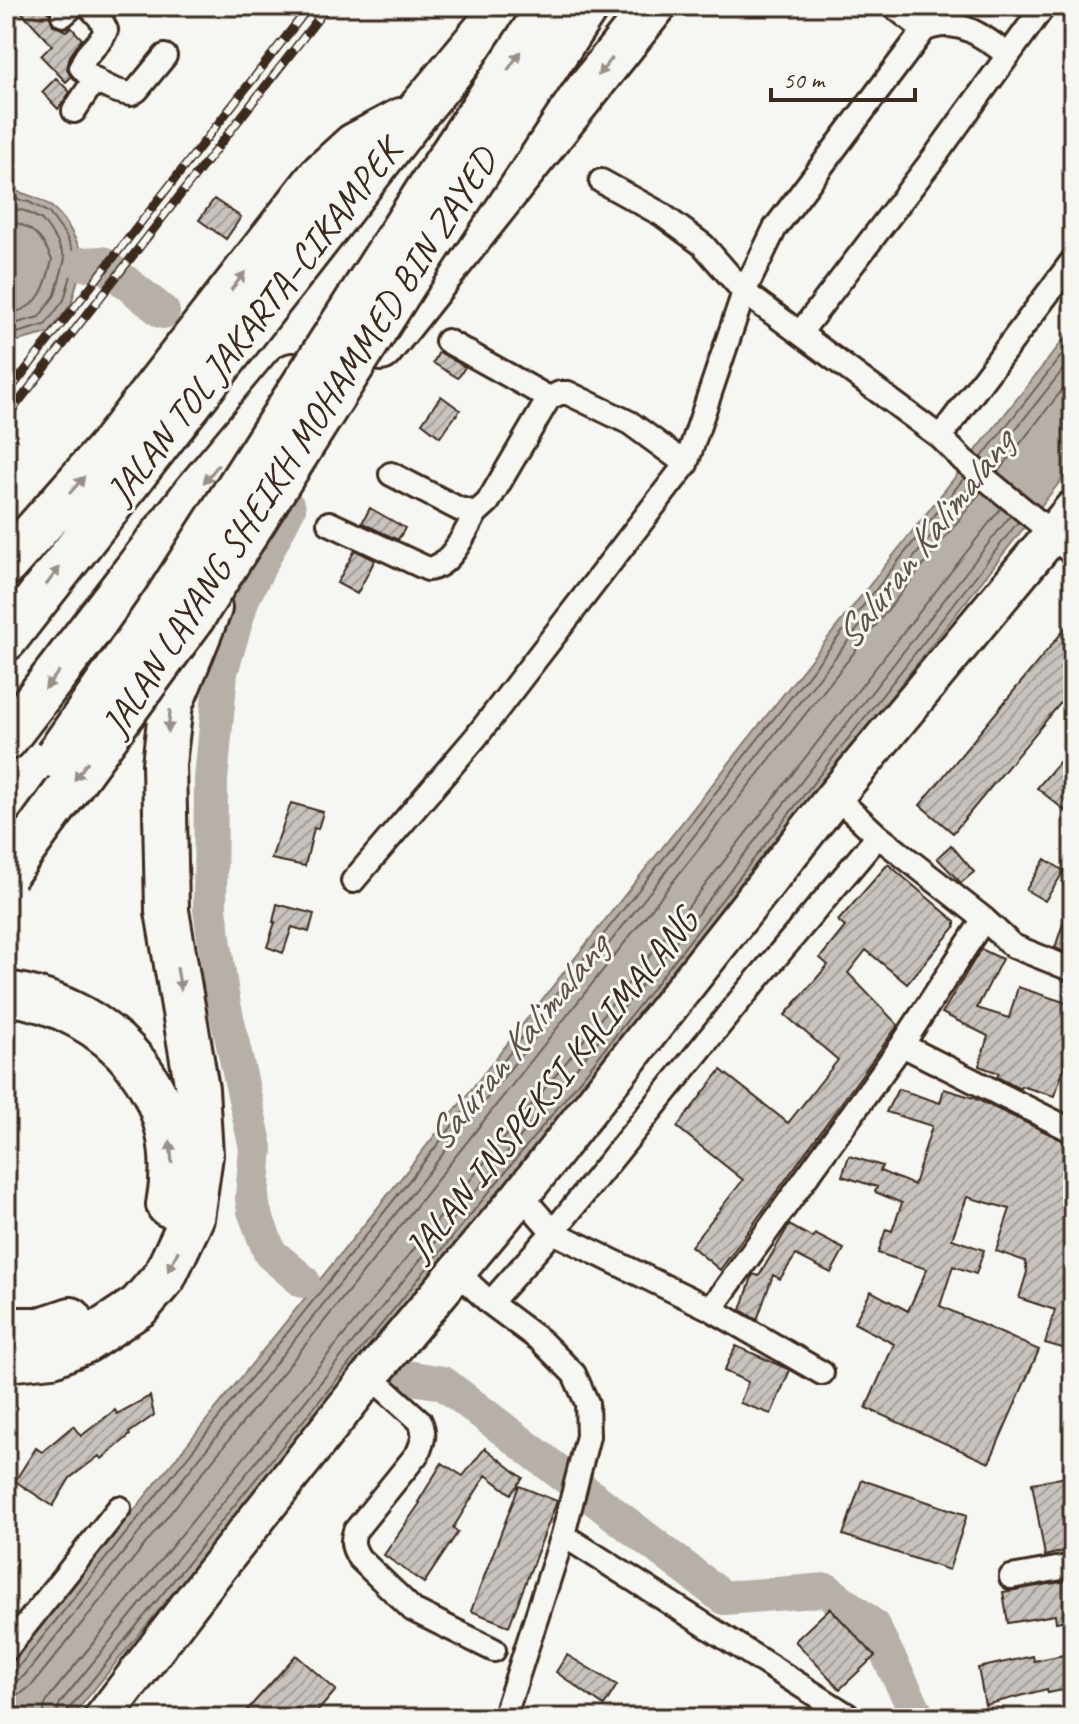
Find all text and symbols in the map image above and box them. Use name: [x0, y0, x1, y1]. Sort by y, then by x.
one-way arrow: [506, 51, 521, 72]
scale bar: [771, 52, 915, 102]
one-way arrow: [598, 57, 614, 77]
text: 50 m: [783, 65, 826, 95]
street label: JALAN TOL JAKARTA–CIKAMPEK: [95, 125, 414, 515]
street label: JALAN LAYANG SHEIKH MOHAMMED BIN ZAYED: [91, 137, 509, 746]
one-way arrow: [229, 271, 245, 291]
water label: Saluran Kalimalang: [823, 416, 1028, 659]
one-way arrow: [203, 464, 220, 484]
one-way arrow: [68, 475, 85, 495]
one-way arrow: [44, 566, 60, 587]
one-way arrow: [44, 670, 60, 690]
one-way arrow: [162, 708, 175, 733]
one-way arrow: [73, 761, 89, 782]
street label: JALAN INSPEKSI KALIMALANG: [394, 896, 710, 1271]
water label: Saluran Kalimalang: [414, 920, 623, 1161]
one-way arrow: [173, 967, 185, 992]
one-way arrow: [164, 1140, 177, 1165]
one-way arrow: [167, 1249, 180, 1272]

